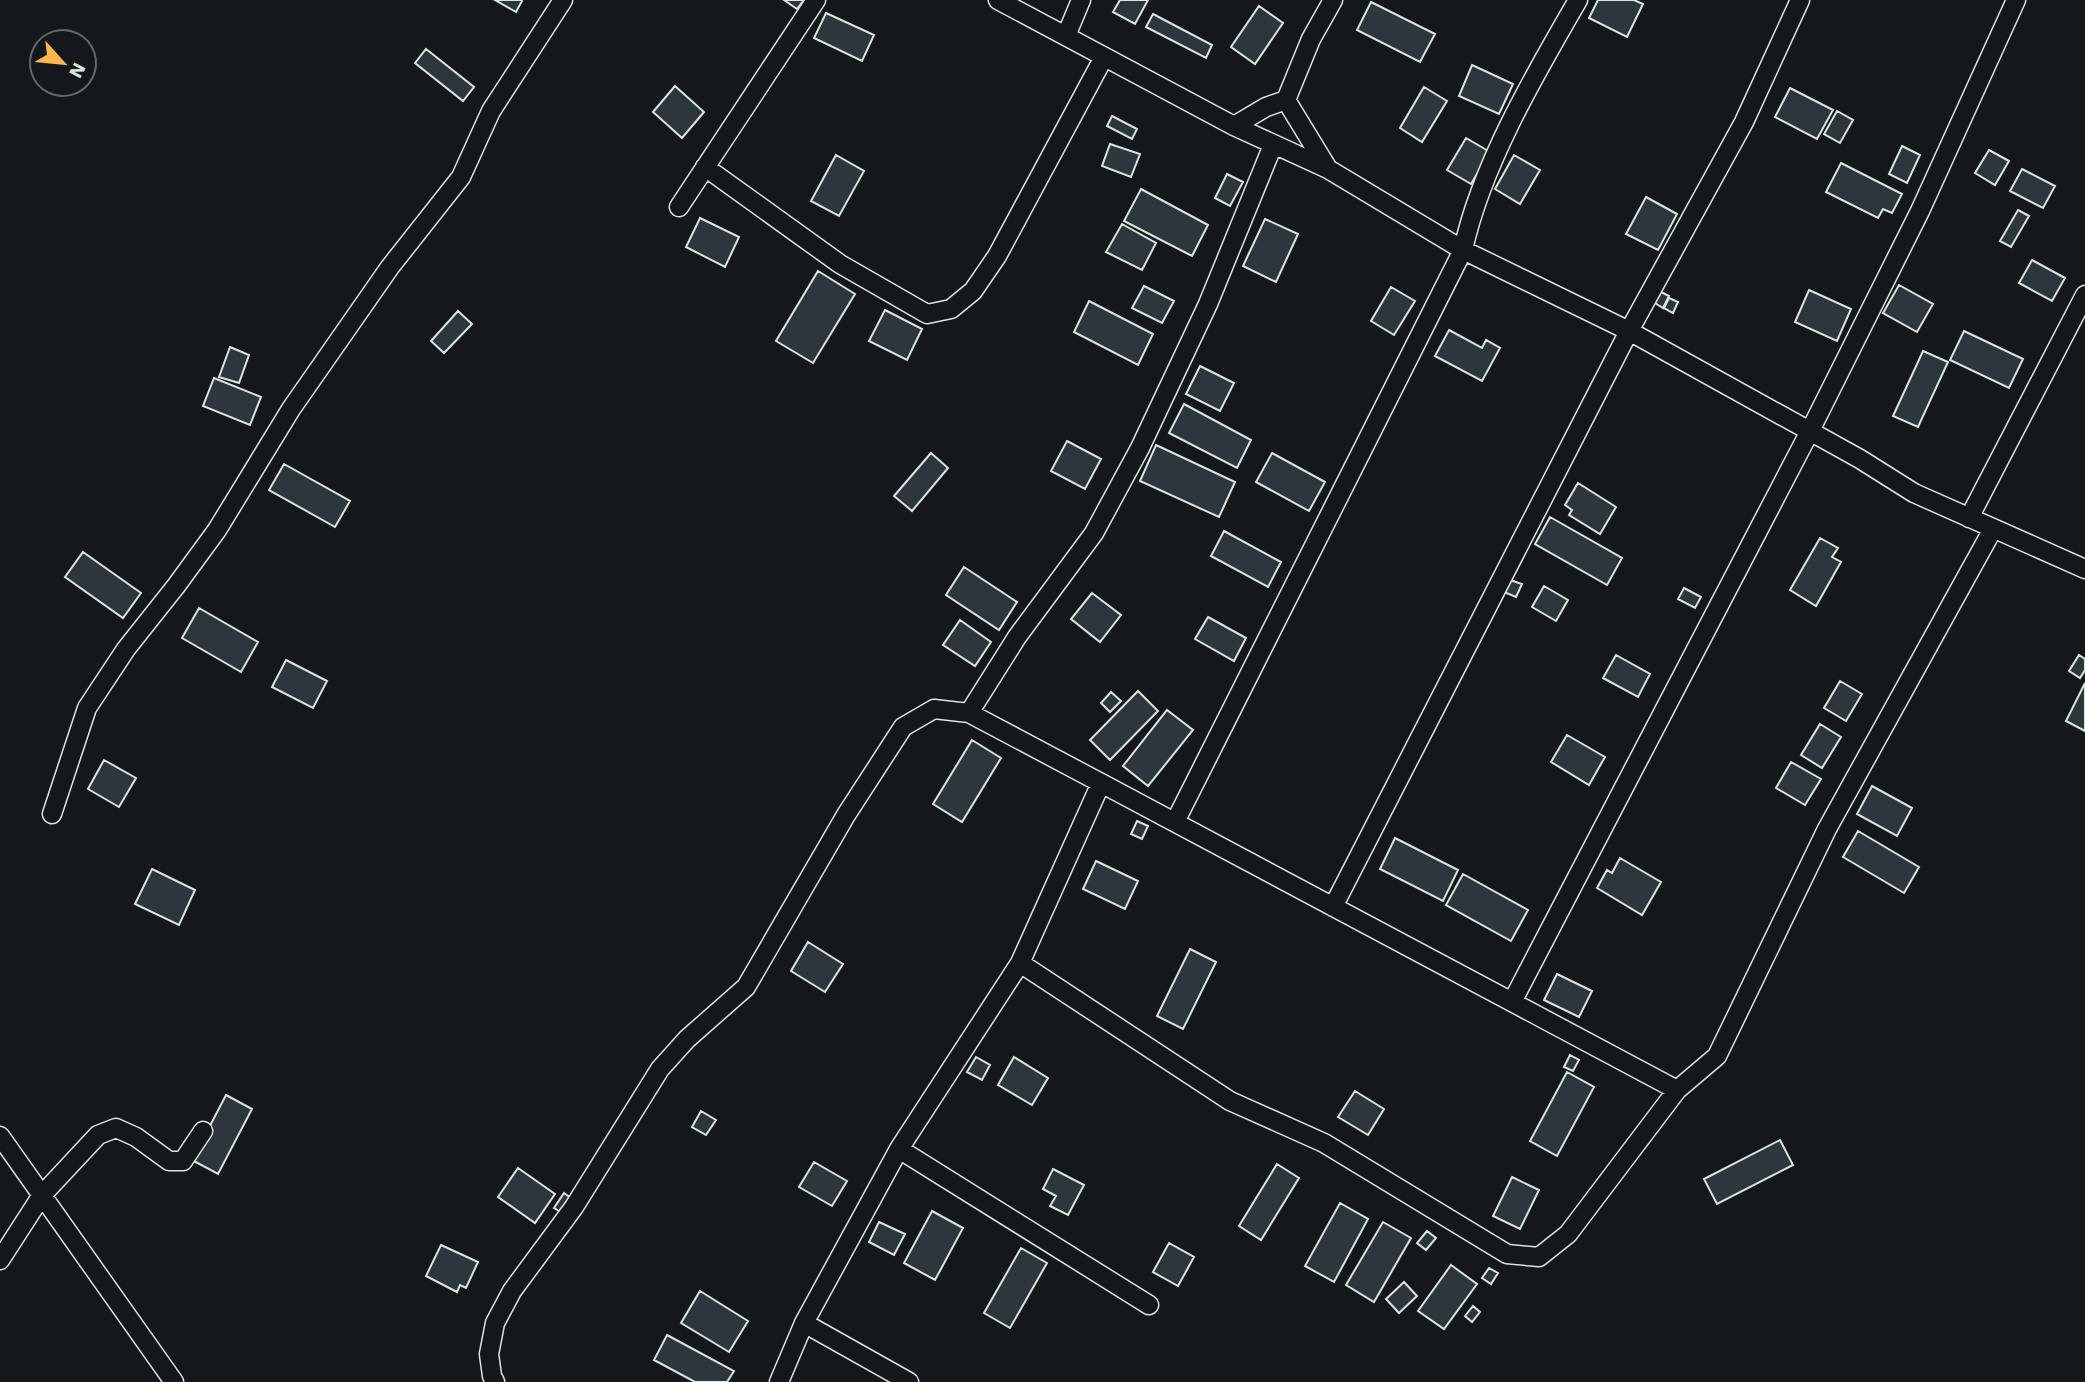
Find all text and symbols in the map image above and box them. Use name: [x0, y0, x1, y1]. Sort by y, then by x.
north arrow: [28, 28, 98, 98]
text: N: [64, 59, 91, 82]

